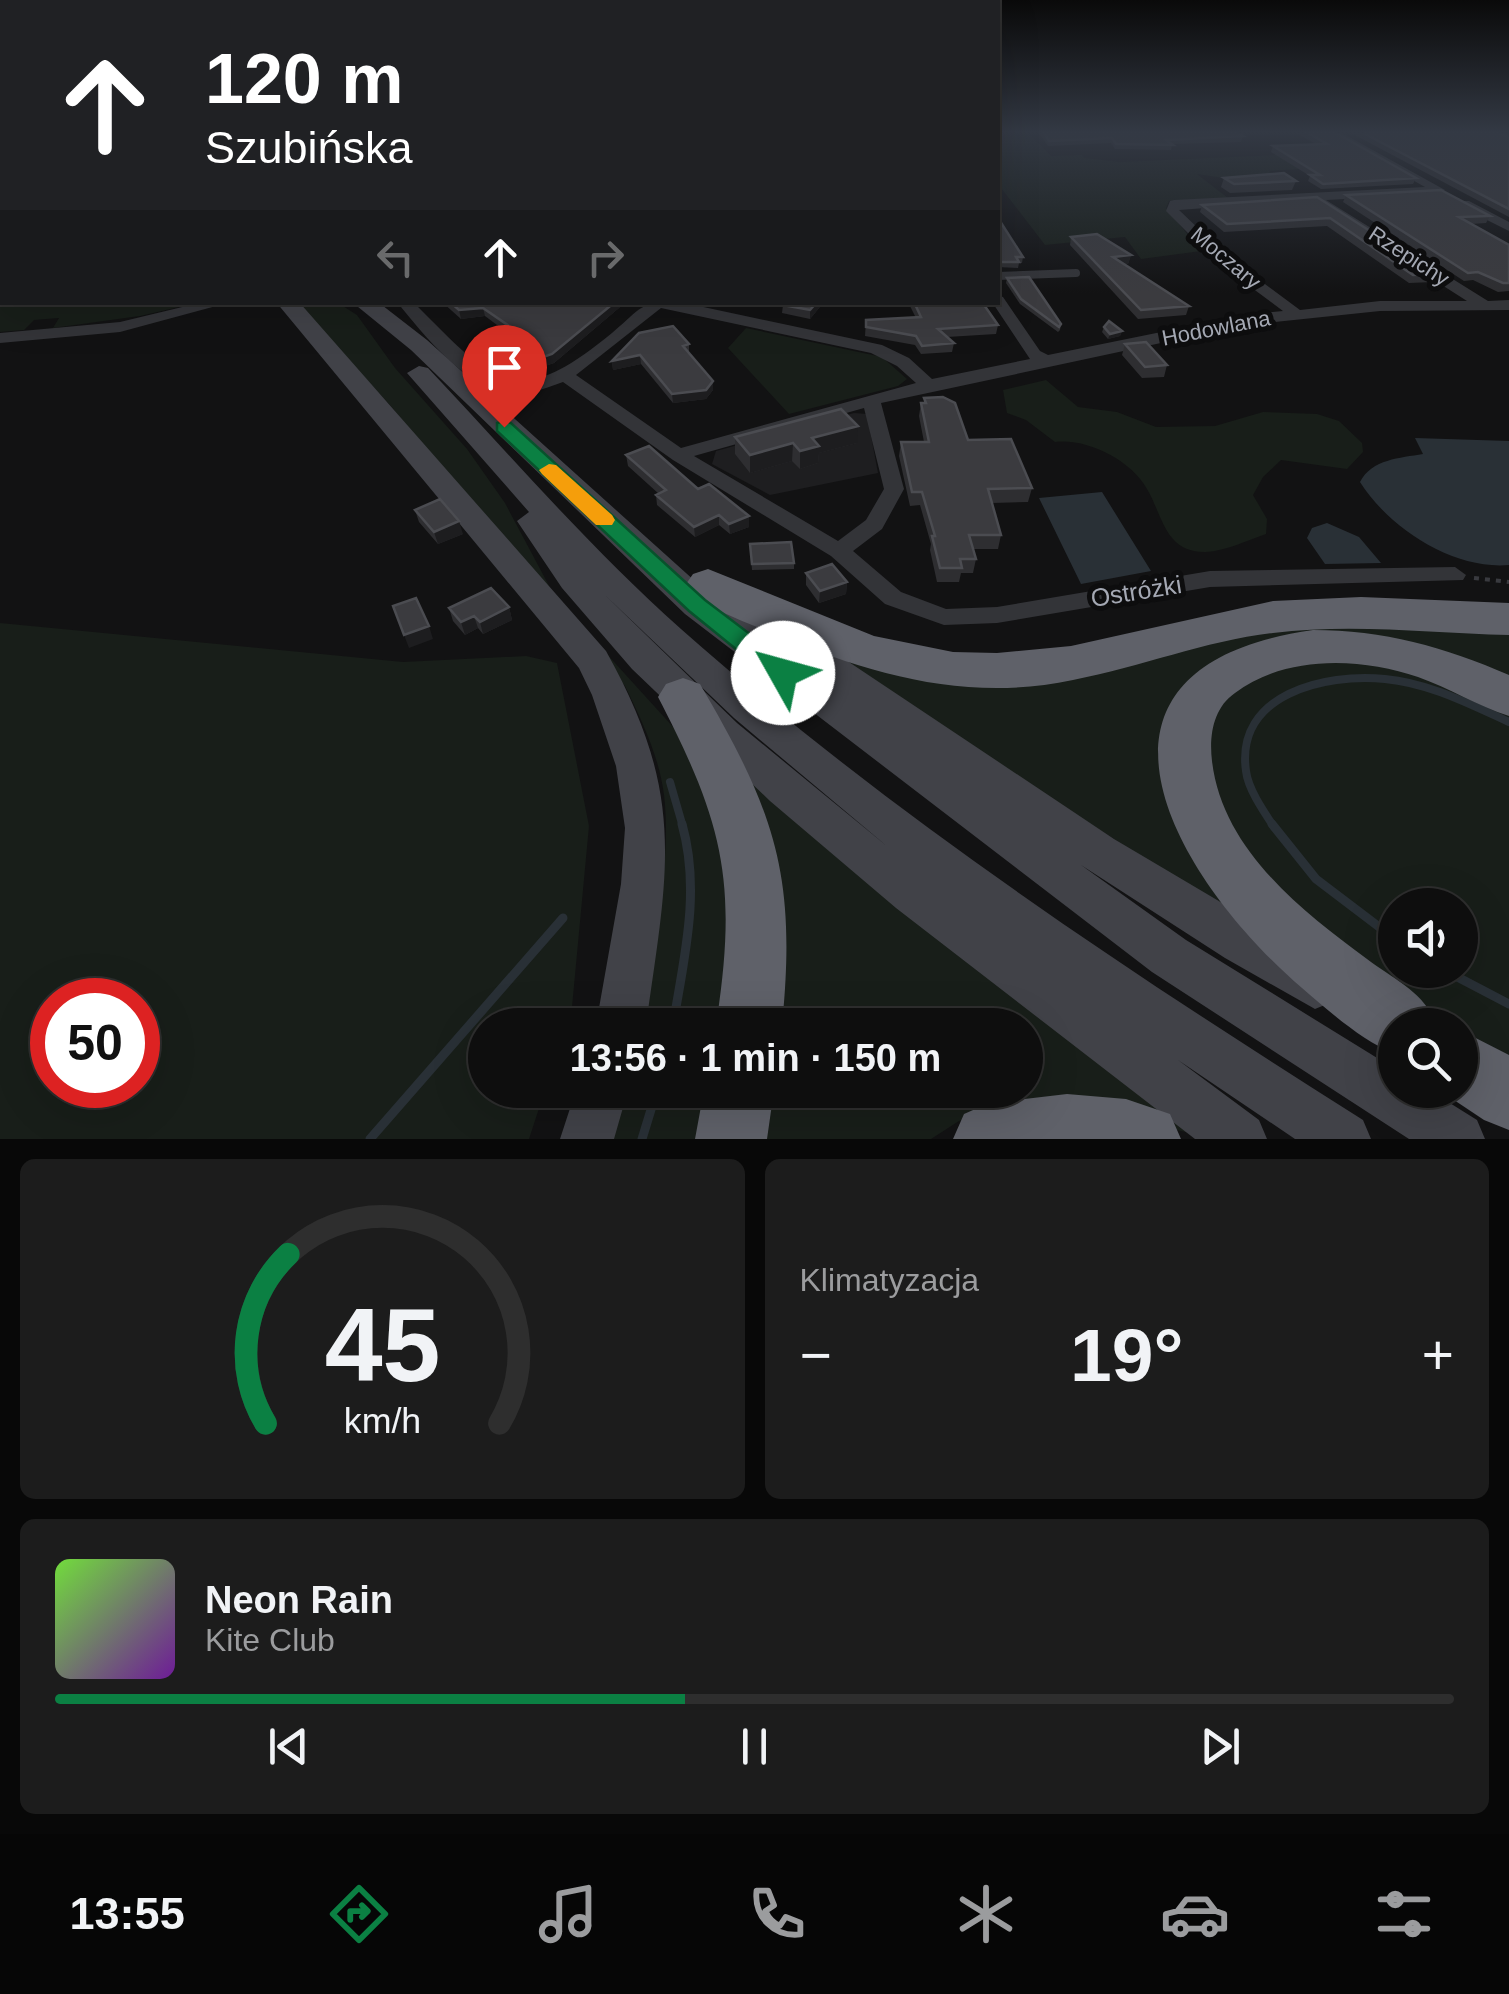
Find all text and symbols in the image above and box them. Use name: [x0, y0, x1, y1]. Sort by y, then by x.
icon: ahead: [40, 40, 170, 170]
text: 120 m: [205, 40, 403, 118]
text: Szubińska: [205, 122, 413, 173]
street label: Rzepichy: [1364, 221, 1454, 291]
street label: Moczary: [1186, 222, 1266, 294]
icon: left: [368, 230, 423, 285]
icon: ahead: [473, 230, 528, 285]
icon: right: [578, 230, 633, 285]
street label: Hodowlana: [1160, 305, 1273, 351]
pin: [462, 325, 547, 428]
icon: arrive: [477, 340, 532, 395]
street label: Ostróżki: [1089, 570, 1183, 612]
position arrow: [731, 621, 835, 725]
map controls: [1378, 888, 1478, 1108]
button: sound: [1378, 888, 1478, 988]
speed limit sign: 50: [30, 978, 160, 1108]
button: search: [1378, 1008, 1478, 1108]
text: 13:56 · 1 min · 150 m: [570, 1037, 941, 1079]
text: Klimatyzacja: [800, 1262, 979, 1298]
text: 45: [324, 1287, 440, 1403]
text: 19°: [1070, 1313, 1183, 1397]
text: −: [800, 1324, 832, 1386]
text: +: [1422, 1324, 1454, 1386]
text: km/h: [344, 1401, 421, 1441]
text: Neon Rain: [205, 1579, 393, 1621]
text: Kite Club: [205, 1622, 335, 1658]
icon: previous: [261, 1719, 316, 1774]
icon: pause: [727, 1719, 782, 1774]
icon: next: [1193, 1719, 1248, 1774]
icon: directions: [324, 1879, 394, 1949]
icon: music: [533, 1879, 603, 1949]
icon: phone: [742, 1879, 812, 1949]
icon: climate: [951, 1879, 1021, 1949]
icon: car: [1160, 1879, 1230, 1949]
icon: filters: [1369, 1879, 1439, 1949]
text: 13:55: [70, 1888, 185, 1939]

